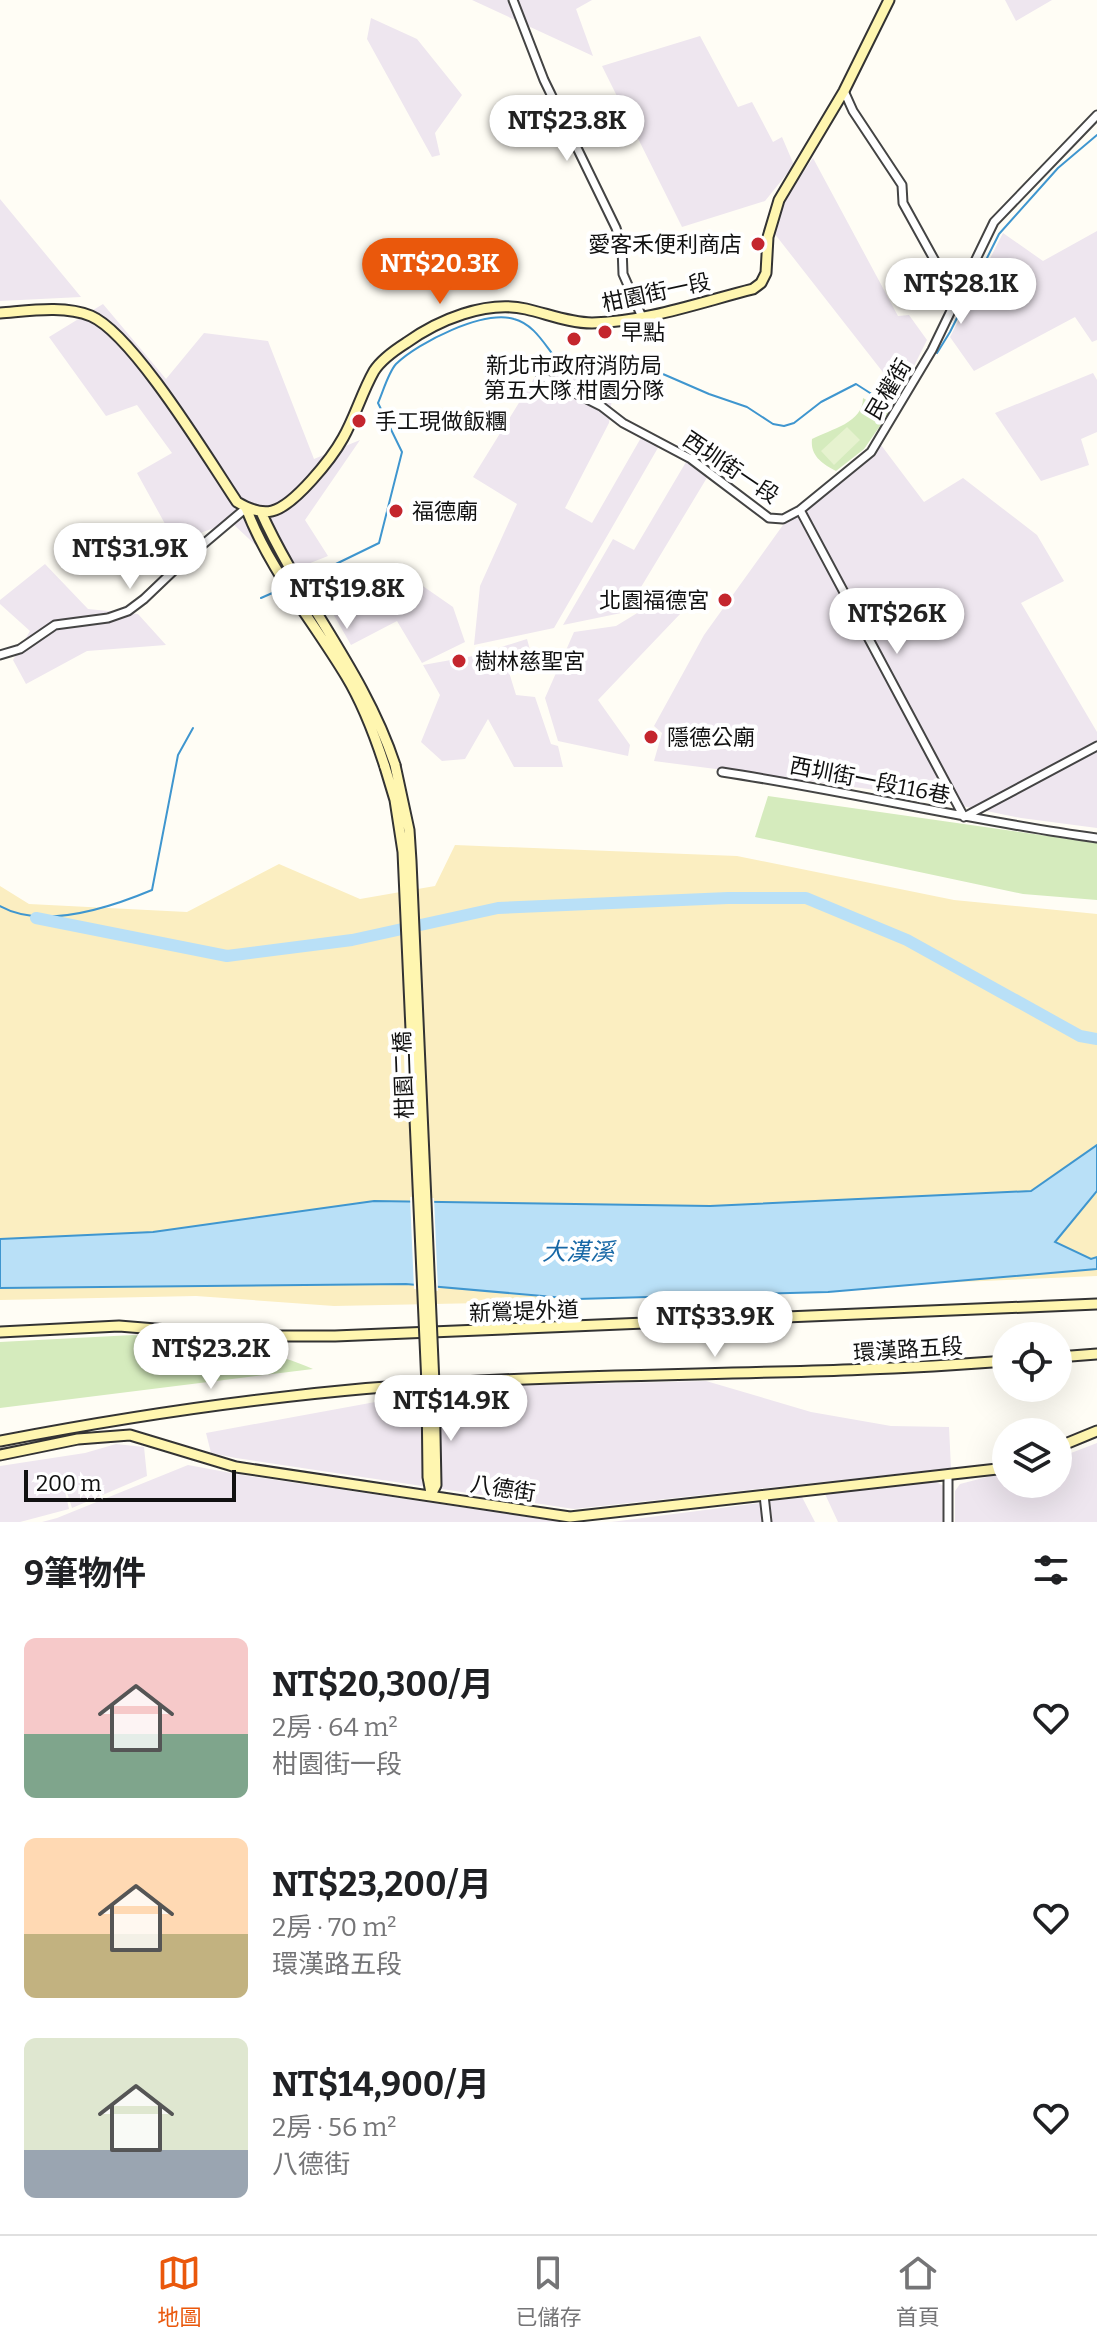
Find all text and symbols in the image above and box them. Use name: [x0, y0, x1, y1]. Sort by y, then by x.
pin: NT$23.8K: [484, 95, 650, 163]
text: NT$23.8K: [507, 105, 627, 136]
place label: 愛客禾便利商店: [588, 231, 742, 258]
marker: 愛客禾便利商店: [749, 235, 767, 253]
pin: NT$20.3K: [357, 238, 523, 306]
text: NT$20.3K: [380, 248, 500, 279]
pin: NT$28.1K: [878, 258, 1044, 326]
street label: 柑園街一段: [599, 268, 713, 317]
text: NT$28.1K: [903, 268, 1019, 299]
place label: 早點: [621, 319, 665, 346]
marker: 早點: [596, 323, 614, 341]
marker: 新北市政府消防局 第五大隊 柑園分隊: [565, 330, 583, 348]
place label: 新北市政府消防局 第五大隊 柑園分隊: [484, 352, 664, 404]
street label: 民權街: [860, 354, 917, 425]
place label: 手工現做飯糰: [375, 408, 507, 435]
marker: 手工現做飯糰: [350, 412, 368, 430]
street label: 西圳街一段: [678, 425, 784, 509]
place label: 福德廟: [412, 498, 478, 525]
marker: 福德廟: [387, 502, 405, 520]
pin: NT$31.9K: [47, 523, 213, 591]
text: NT$31.9K: [72, 533, 188, 564]
pin: NT$19.8K: [264, 563, 430, 631]
text: NT$19.8K: [289, 573, 405, 604]
place label: 北園福德宮: [599, 587, 709, 614]
pin: NT$26K: [832, 588, 962, 656]
marker: 北園福德宮: [716, 591, 734, 609]
text: NT$26K: [847, 598, 947, 629]
place label: 樹林慈聖宮: [475, 648, 585, 675]
marker: 樹林慈聖宮: [450, 652, 468, 670]
place label: 隱德公廟: [667, 724, 755, 751]
marker: 隱德公廟: [642, 728, 660, 746]
street label: 西圳街一段116巷: [787, 752, 952, 809]
street label: 柑園二橋: [388, 1031, 419, 1119]
water label: 大漢溪: [542, 1238, 617, 1266]
pin: NT$33.9K: [632, 1291, 798, 1359]
street label: 新鶯堤外道: [469, 1296, 579, 1327]
text: NT$33.9K: [656, 1301, 774, 1332]
map controls: [992, 1322, 1072, 1498]
button: locate: [992, 1322, 1072, 1402]
pin: NT$23.2K: [128, 1323, 294, 1391]
street label: 環漢路五段: [852, 1332, 964, 1367]
text: NT$23.2K: [152, 1333, 270, 1364]
pin: NT$14.9K: [368, 1375, 534, 1443]
text: NT$14.9K: [392, 1385, 510, 1416]
button: layers: [992, 1418, 1072, 1498]
scale bar: [24, 1466, 236, 1502]
text: 200 m: [36, 1470, 102, 1497]
street label: 八德街: [468, 1470, 538, 1507]
icon: filters: [1029, 1548, 1073, 1592]
text: 9筆物件: [24, 1553, 146, 1594]
text: NT$20,300/月: [272, 1664, 494, 1705]
icon: home: [88, 1670, 184, 1766]
icon: heart: [1029, 1696, 1073, 1740]
text: 2房 · 64 m²: [272, 1712, 398, 1743]
text: 柑園街一段: [272, 1749, 402, 1780]
text: NT$23,200/月: [272, 1864, 492, 1905]
icon: home: [88, 1870, 184, 1966]
icon: heart: [1029, 1896, 1073, 1940]
text: 2房 · 70 m²: [272, 1912, 397, 1943]
text: 環漢路五段: [272, 1949, 402, 1980]
text: NT$14,900/月: [272, 2064, 490, 2105]
icon: home: [88, 2070, 184, 2166]
icon: heart: [1029, 2096, 1073, 2140]
text: 2房 · 56 m²: [272, 2112, 396, 2143]
text: 八德街: [272, 2149, 350, 2180]
tab: 地圖: [157, 2251, 201, 2331]
tab: 已儲存: [515, 2251, 582, 2331]
tab: 首頁: [896, 2251, 940, 2331]

